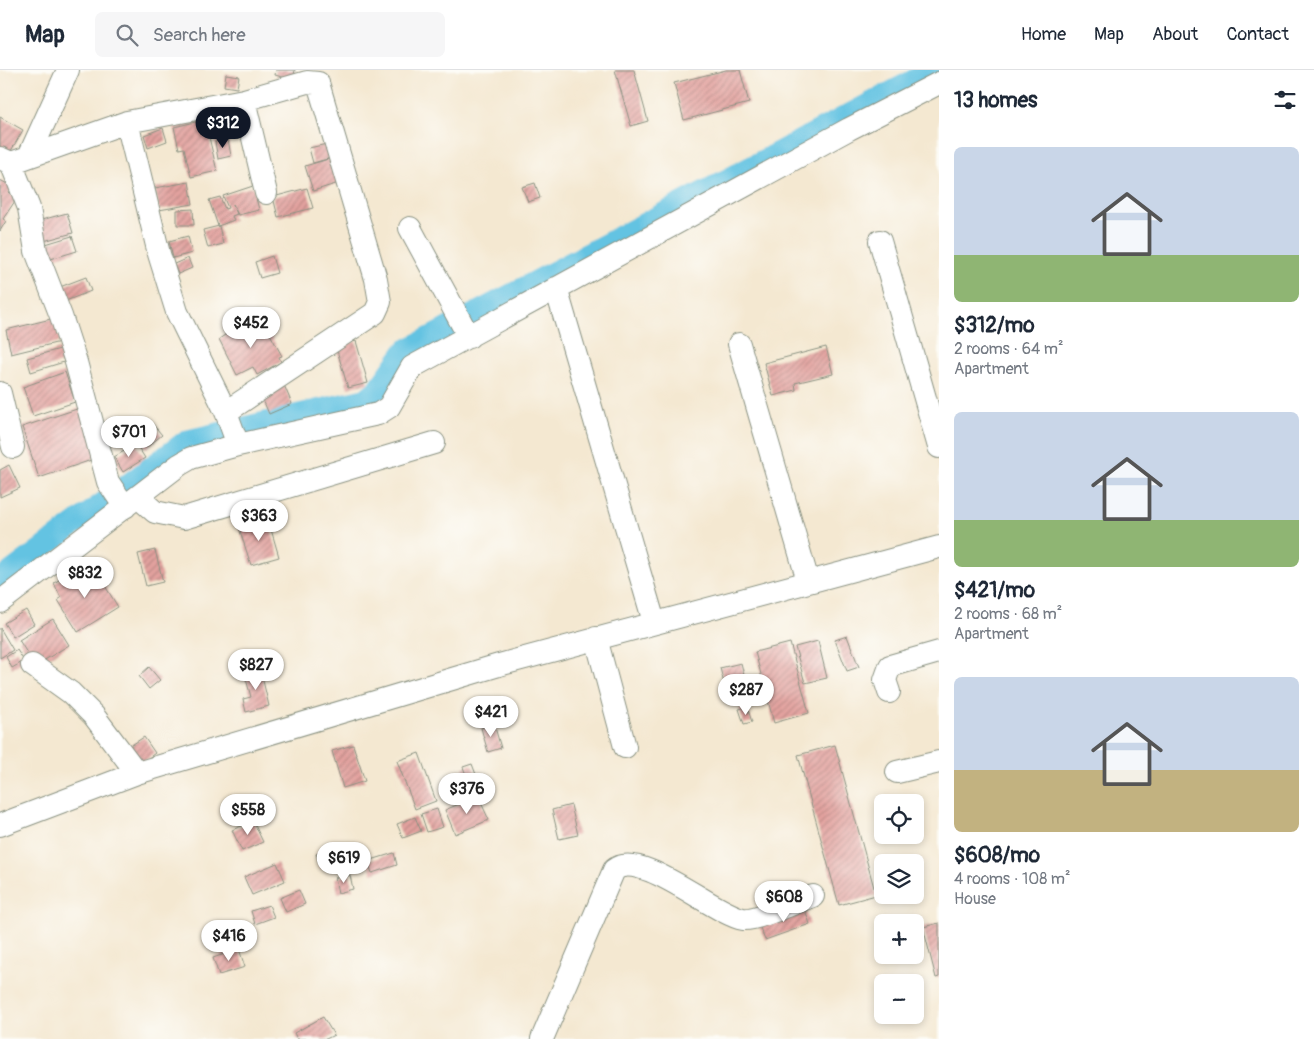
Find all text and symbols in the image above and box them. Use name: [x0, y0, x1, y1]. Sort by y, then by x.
search box: [95, 12, 445, 57]
text: Map: [25, 20, 65, 49]
icon: search: [113, 21, 141, 49]
text: Search here: [153, 23, 246, 47]
text: Home: [1021, 23, 1066, 46]
text: Map: [1094, 23, 1124, 46]
text: About: [1152, 23, 1198, 46]
text: Contact: [1226, 23, 1289, 46]
icon: filters: [1271, 86, 1299, 114]
text: 13 homes: [954, 87, 1037, 114]
pin: $312: [193, 106, 253, 149]
text: $312: [207, 113, 239, 133]
icon: home: [1082, 179, 1172, 269]
pin: $452: [221, 306, 281, 349]
text: $312/mo: [954, 312, 1035, 339]
text: $452: [233, 313, 269, 333]
text: 2 rooms · 64 m²: [954, 339, 1064, 359]
text: Apartment: [954, 359, 1029, 379]
pin: $701: [99, 416, 159, 458]
text: $701: [112, 422, 146, 442]
icon: home: [1082, 444, 1172, 534]
pin: $363: [229, 500, 289, 542]
text: $363: [241, 506, 277, 526]
pin: $832: [55, 556, 115, 599]
text: $832: [68, 563, 102, 583]
text: $421/mo: [954, 577, 1035, 604]
text: 2 rooms · 68 m²: [954, 604, 1062, 624]
text: Apartment: [954, 624, 1029, 644]
pin: $827: [226, 648, 286, 691]
text: $827: [239, 655, 273, 675]
pin: $287: [716, 674, 776, 716]
text: $287: [729, 680, 763, 700]
pin: $421: [461, 696, 521, 738]
text: $421: [474, 702, 508, 722]
icon: home: [1082, 709, 1172, 799]
pin: $376: [437, 772, 497, 815]
text: $376: [449, 779, 485, 799]
pin: $558: [218, 794, 278, 836]
map controls: [874, 794, 924, 1024]
button: locate: [874, 794, 924, 844]
text: $558: [231, 800, 265, 820]
pin: $619: [314, 842, 374, 884]
text: $608/mo: [954, 842, 1040, 869]
text: $619: [328, 848, 360, 868]
button: layers: [874, 854, 924, 904]
text: 4 rooms · 108 m²: [954, 869, 1071, 889]
pin: $608: [754, 880, 814, 923]
text: $608: [766, 887, 802, 907]
text: House: [954, 889, 996, 909]
button: +: [874, 914, 924, 964]
pin: $416: [199, 920, 259, 962]
text: $416: [212, 926, 246, 946]
button: −: [874, 974, 924, 1024]

